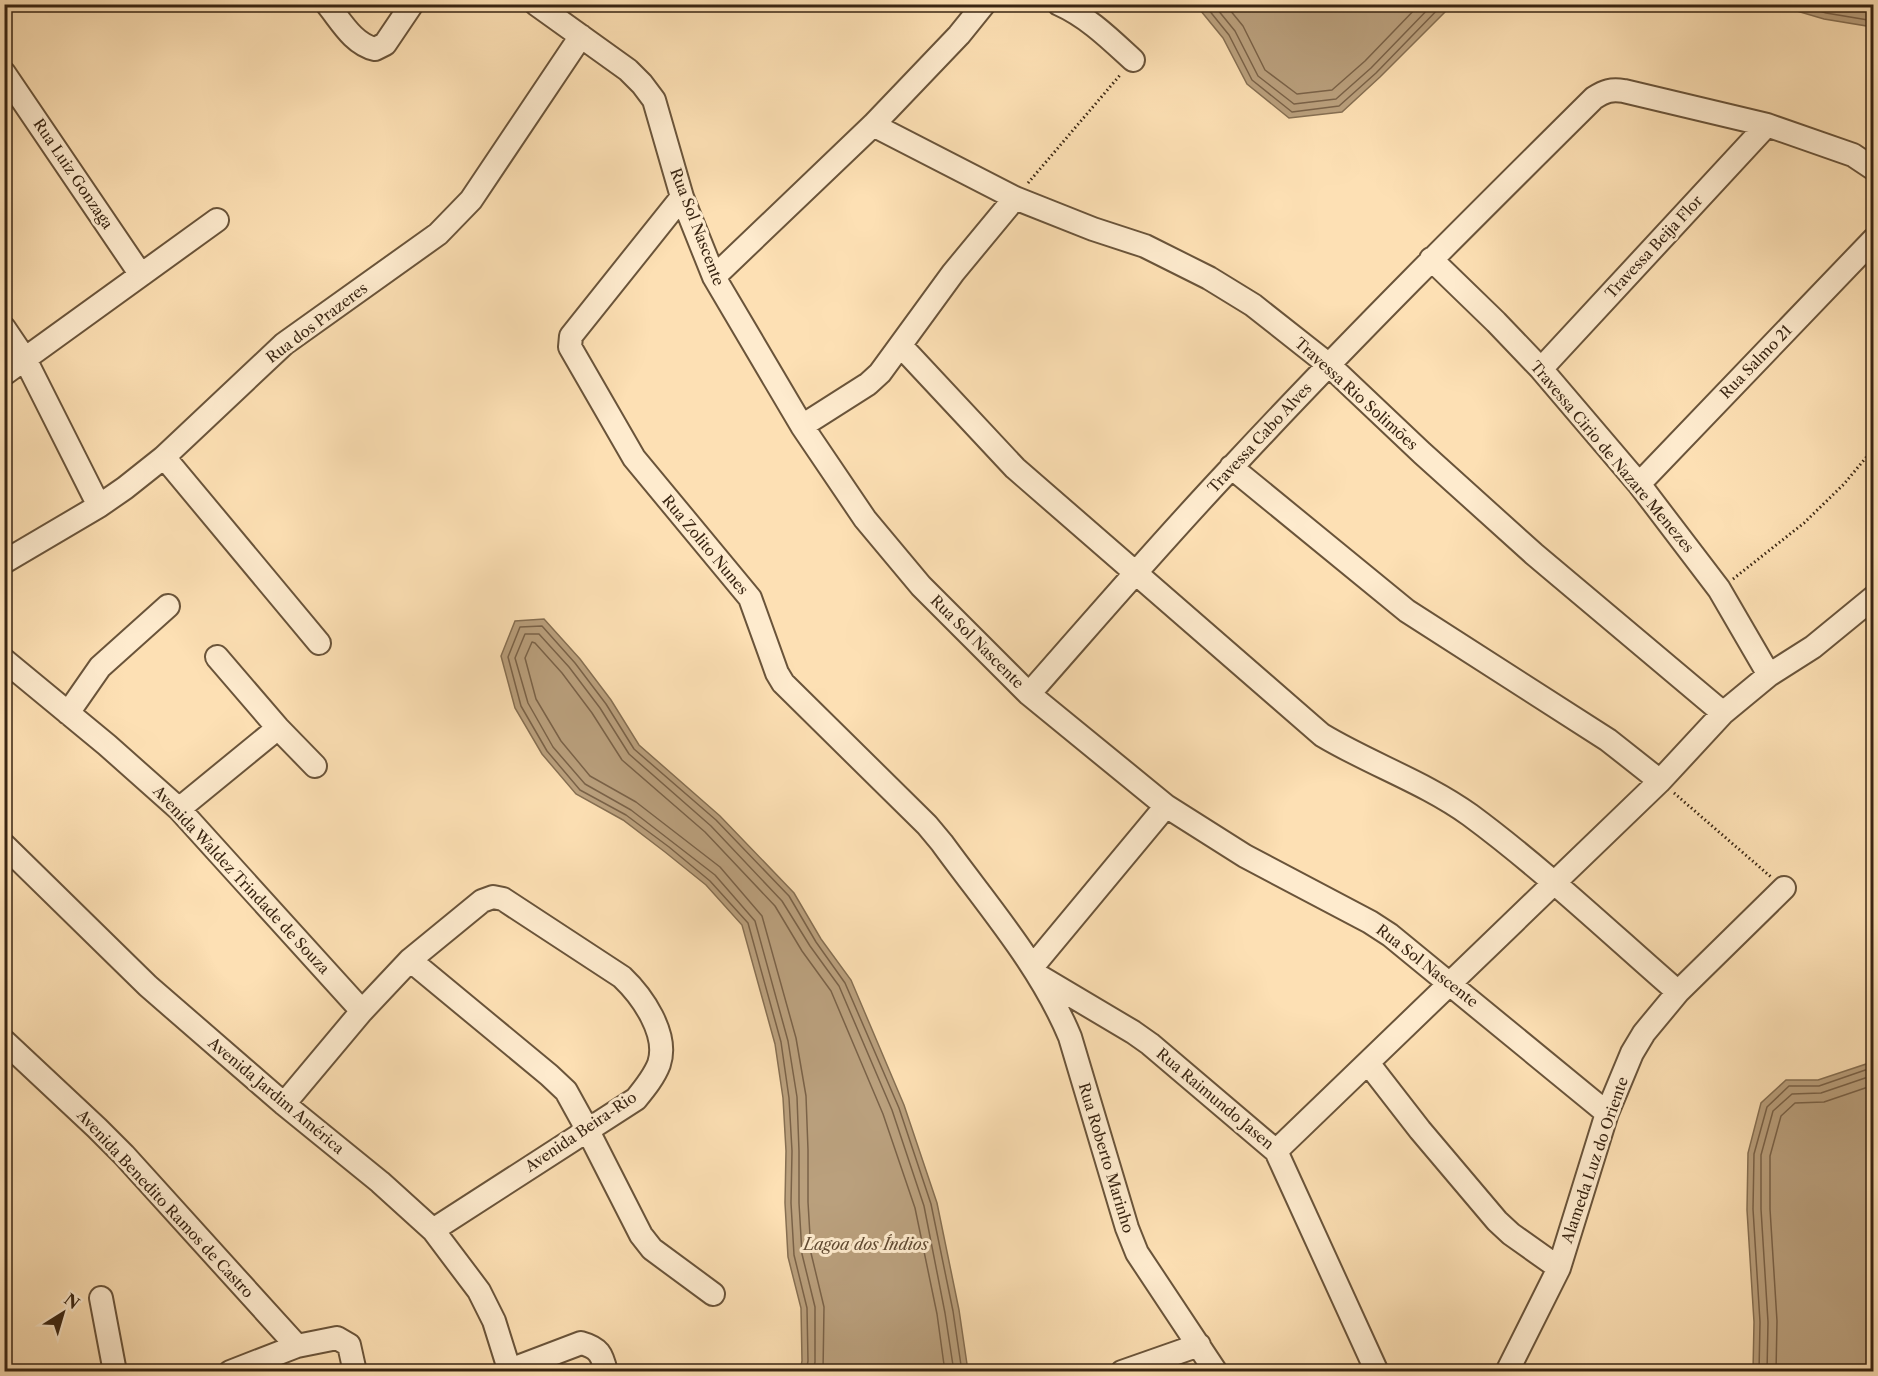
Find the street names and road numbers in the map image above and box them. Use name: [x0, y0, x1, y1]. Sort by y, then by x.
street label: Rua Luiz Gonzaga: [29, 115, 118, 233]
street label: Rua Sol Nascente: [666, 165, 729, 288]
street label: Travessa Beija Flor: [1601, 191, 1707, 302]
street label: Rua dos Prazeres: [262, 278, 371, 367]
street label: Rua Salmo 21: [1716, 320, 1796, 403]
street label: Travessa Rio Solimões: [1291, 333, 1422, 454]
street label: Travessa Cirio de Nazare Menezes: [1527, 357, 1698, 556]
street label: Travessa Cabo Alves: [1204, 378, 1316, 497]
street label: Rua Zolito Nunes: [658, 491, 753, 598]
street label: Rua Sol Nascente: [927, 591, 1028, 692]
street label: Avenida Waldez Trindade de Souza: [148, 781, 334, 978]
street label: Rua Sol Nascente: [1372, 920, 1482, 1011]
street label: Avenida Jardim América: [204, 1033, 348, 1158]
street label: Rua Raimundo Jasen: [1153, 1044, 1278, 1154]
street label: Alameda Luz do Oriente: [1557, 1074, 1632, 1246]
street label: Rua Roberto Marinho: [1075, 1080, 1138, 1235]
street label: Avenida Beira-Rio: [521, 1087, 640, 1176]
street label: Avenida Benedito Ramos de Castro: [72, 1105, 258, 1302]

